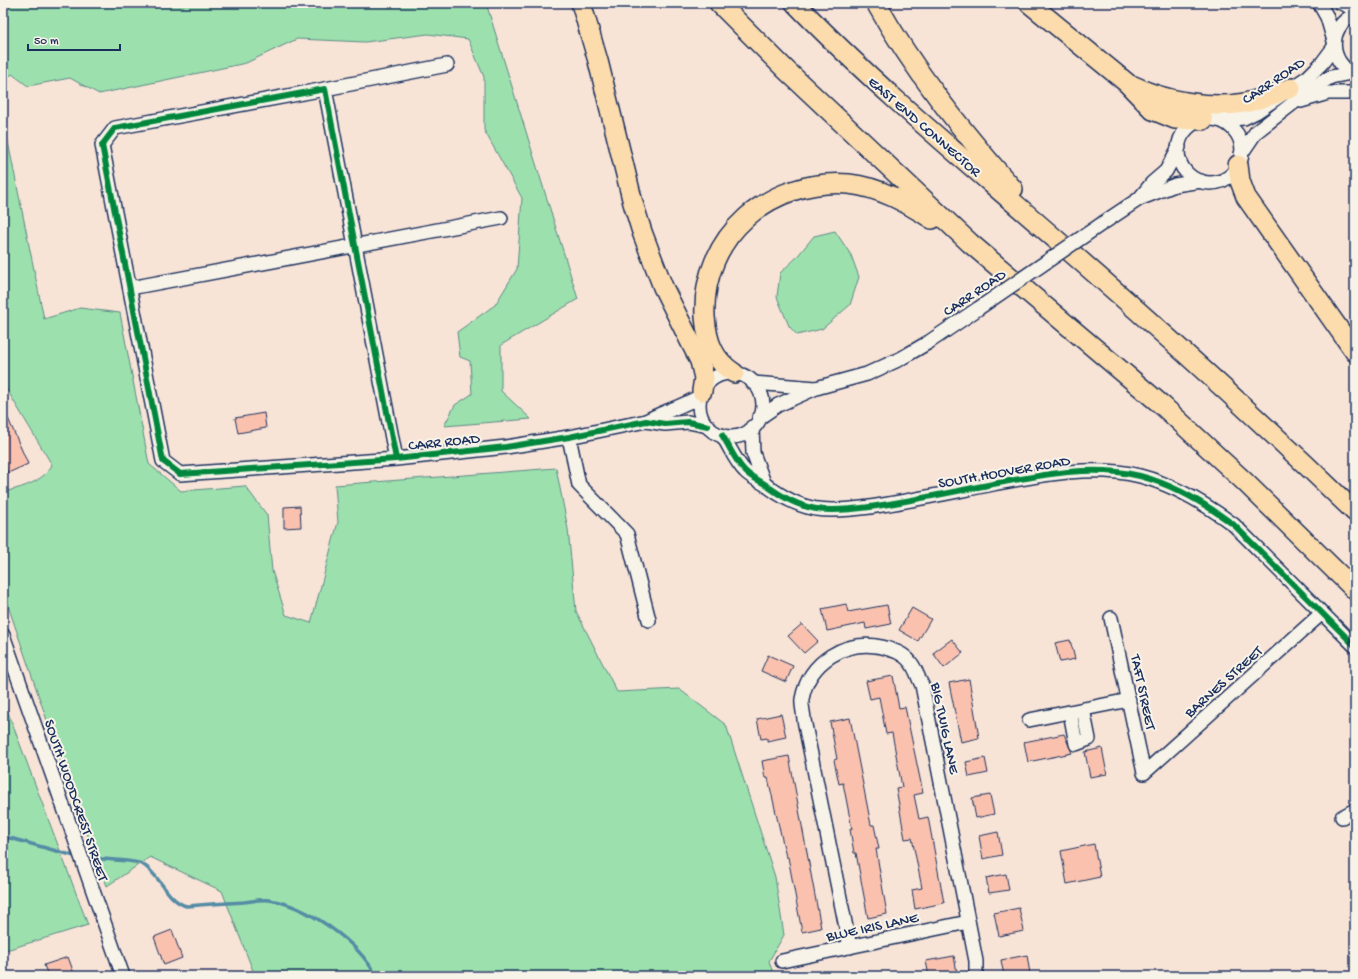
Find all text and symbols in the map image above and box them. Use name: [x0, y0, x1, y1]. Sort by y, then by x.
scale bar: [28, 26, 120, 52]
text: 50 m: [34, 35, 59, 49]
street label: CARR ROAD: [1239, 54, 1309, 109]
street label: EAST END CONNECTOR: [864, 74, 985, 182]
street label: CARR ROAD: [940, 266, 1010, 321]
street label: CARR ROAD: [408, 430, 481, 456]
street label: SOUTH HOOVER ROAD: [937, 452, 1072, 493]
street label: BARNES STREET: [1181, 642, 1268, 723]
street label: TAFT STREET: [1125, 652, 1159, 733]
street label: BIG TWIG LANE: [925, 680, 963, 776]
street label: SOUTH WOODCREST STREET: [39, 717, 112, 885]
street label: BLUE IRIS LANE: [824, 909, 921, 947]

